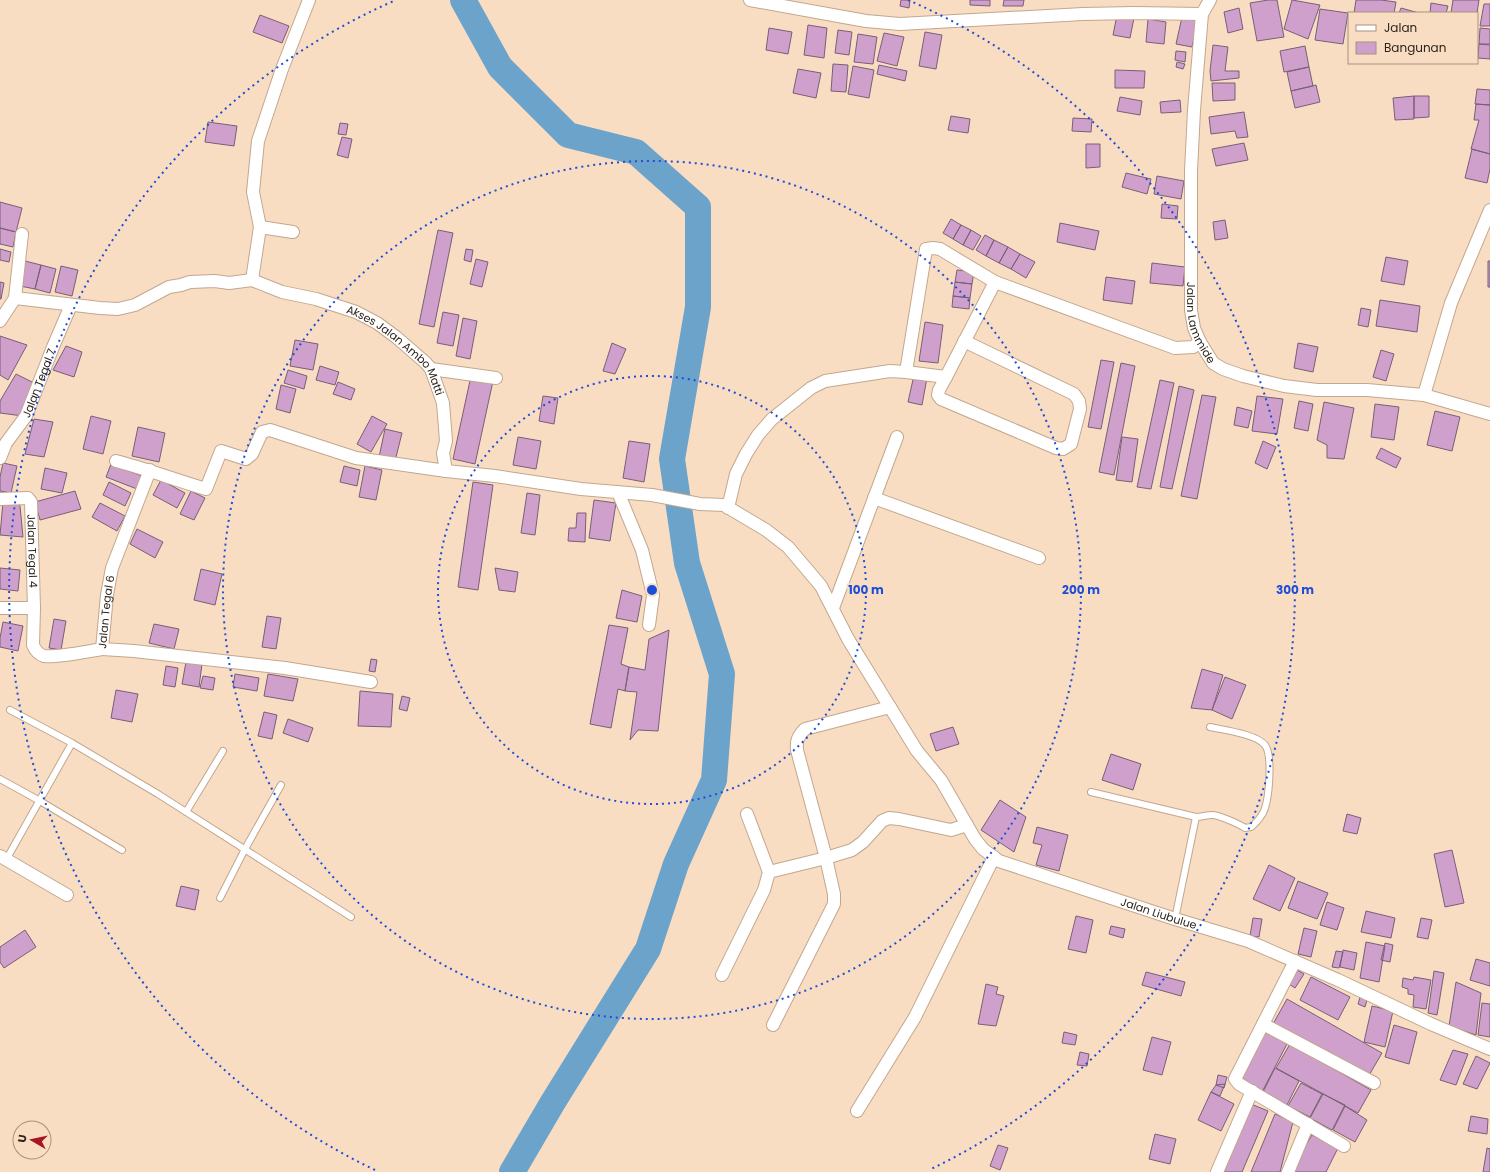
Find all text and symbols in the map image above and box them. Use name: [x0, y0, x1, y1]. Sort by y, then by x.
legend: [1348, 12, 1478, 64]
text: Jalan: [1384, 19, 1417, 36]
text: Bangunan: [1384, 39, 1446, 56]
street label: Jalan Lammide: [1183, 282, 1219, 366]
street label: Akses Jalan Ambo Matti: [345, 301, 448, 398]
street label: Jalan Tegal 7: [18, 346, 60, 420]
street label: Jalan Tegal 4: [23, 514, 41, 588]
street label: Jalan Tegal 6: [94, 574, 118, 649]
text: 100 m: [848, 581, 884, 598]
text: 200 m: [1062, 581, 1100, 598]
text: 300 m: [1276, 581, 1314, 598]
centre of rings: [645, 583, 659, 597]
street label: Jalan Liubulue: [1119, 894, 1199, 933]
north arrow: [12, 1120, 52, 1160]
text: U: [14, 1133, 31, 1144]

